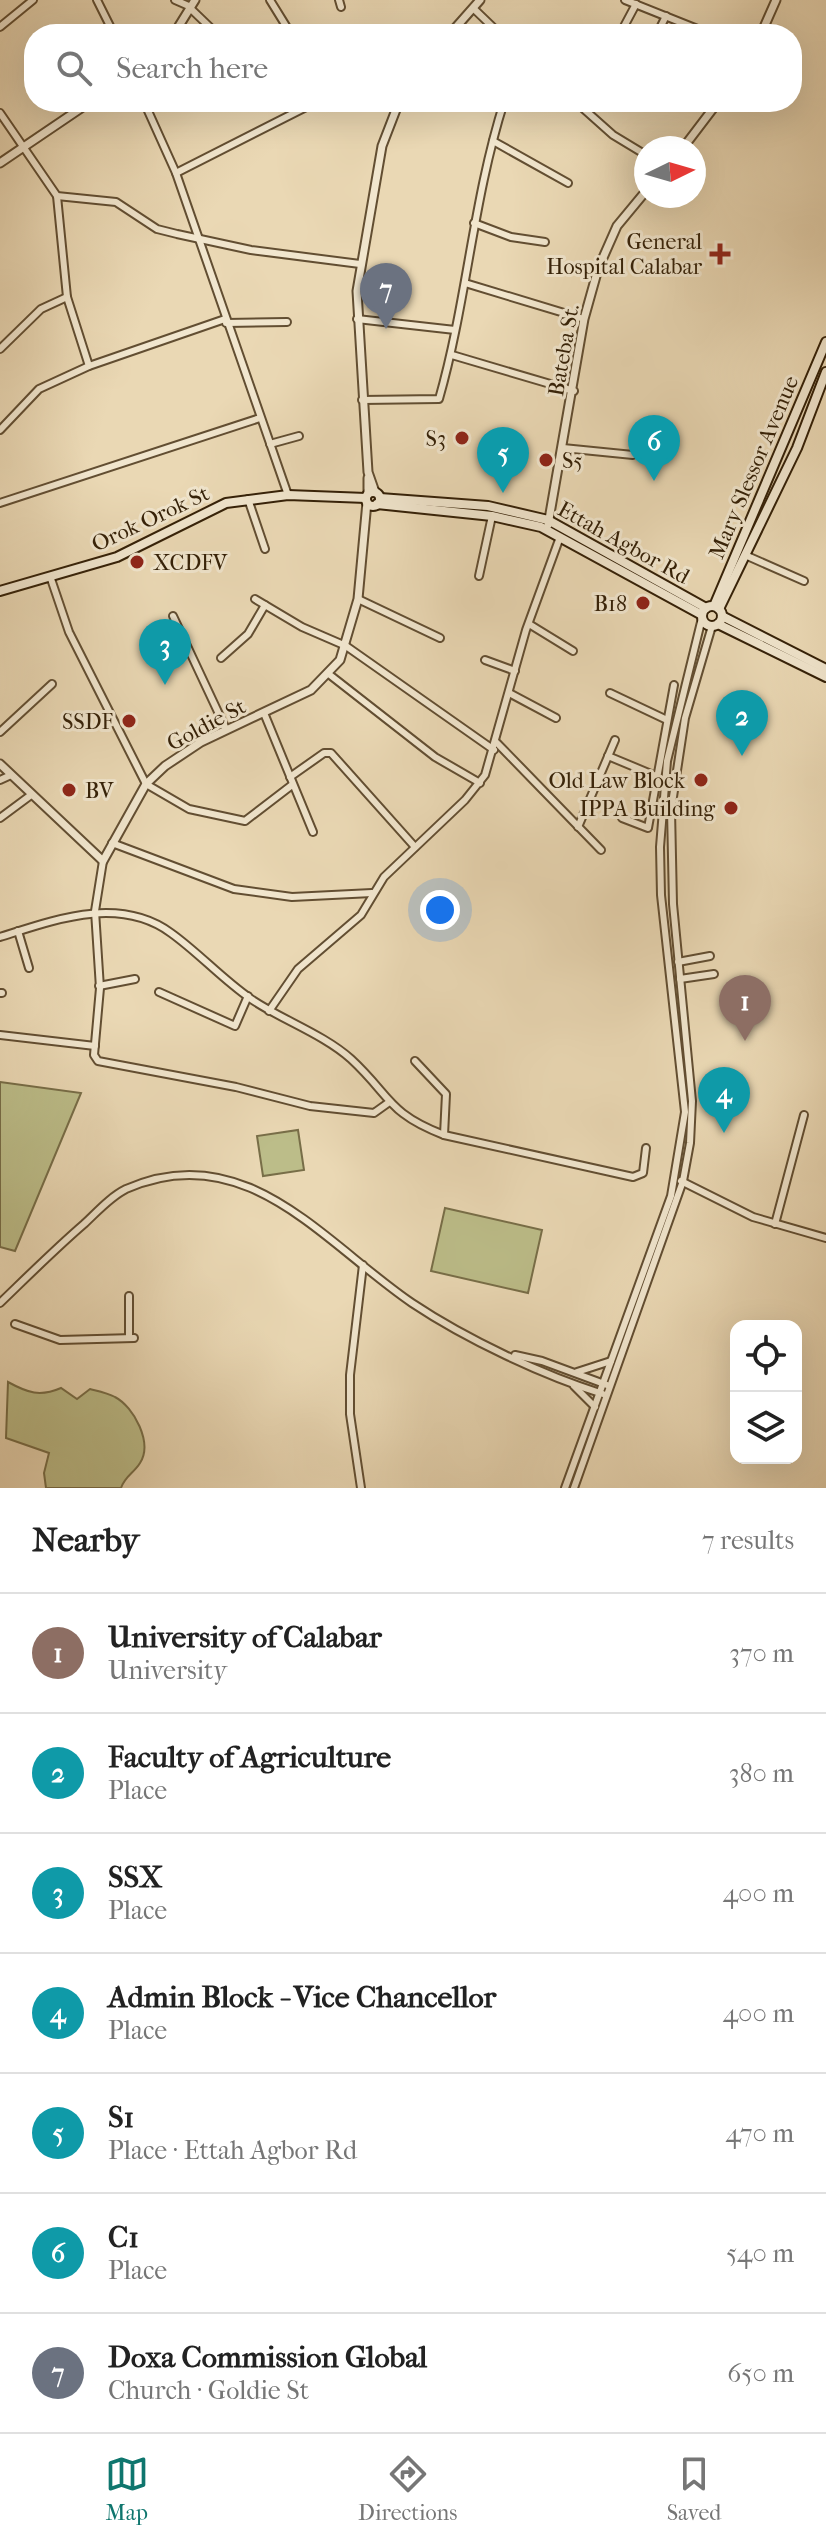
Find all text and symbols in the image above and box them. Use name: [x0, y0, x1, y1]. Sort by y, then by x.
search box: [24, 24, 802, 112]
icon: search: [52, 46, 96, 90]
text: Search here: [116, 51, 268, 86]
north arrow: [634, 136, 706, 208]
place label: General Hospital Calabar: [546, 229, 703, 280]
marker: General Hospital Calabar: [709, 243, 731, 265]
pin: 7: [360, 263, 412, 329]
street label: Bateba St.: [543, 302, 585, 398]
street label: Mary Slessor Avenue: [704, 372, 804, 563]
pin: 6: [628, 415, 680, 481]
place label: S3: [426, 426, 446, 452]
pin: 5: [477, 427, 529, 493]
marker: S3: [453, 429, 471, 447]
place label: S5: [562, 448, 583, 474]
marker: S5: [537, 451, 555, 469]
street label: Orok Orok St: [88, 480, 213, 557]
street label: Ettah Agbor Rd: [553, 496, 695, 590]
place label: XCDFV: [153, 550, 228, 576]
marker: XCDFV: [128, 553, 146, 571]
place label: B18: [594, 591, 627, 617]
marker: B18: [634, 594, 652, 612]
pin: 3: [139, 619, 191, 685]
pin: 2: [716, 690, 768, 756]
street label: Goldie St: [163, 693, 250, 756]
place label: SSDF: [62, 709, 113, 735]
marker: SSDF: [120, 712, 138, 730]
place label: Old Law Block: [548, 768, 686, 794]
marker: Old Law Block: [692, 771, 710, 789]
place label: BV: [85, 778, 114, 804]
marker: BV: [60, 781, 78, 799]
place label: IPPA Building: [579, 796, 715, 822]
marker: IPPA Building: [722, 799, 740, 817]
your location: [420, 890, 460, 930]
pin: 1: [719, 975, 771, 1041]
pin: 4: [698, 1067, 750, 1133]
map controls: [730, 1320, 802, 1464]
button: locate: [730, 1320, 802, 1392]
button: layers: [730, 1392, 802, 1464]
text: Nearby: [32, 1520, 139, 1560]
text: 7 results: [702, 1525, 794, 1556]
text: University of Calabar: [108, 1620, 382, 1655]
text: 1: [53, 1638, 63, 1669]
text: 370 m: [729, 1638, 794, 1669]
text: University: [108, 1655, 227, 1686]
text: Faculty of Agriculture: [108, 1740, 391, 1775]
text: 2: [51, 1758, 65, 1789]
text: 380 m: [729, 1758, 794, 1789]
text: Place: [108, 1775, 167, 1806]
text: SSX: [108, 1860, 162, 1895]
text: 3: [53, 1878, 63, 1909]
text: 400 m: [723, 1878, 794, 1909]
text: Place: [108, 1895, 167, 1926]
text: Admin Block - Vice Chancellor: [108, 1980, 496, 2015]
text: 4: [50, 1998, 66, 2029]
text: 400 m: [723, 1998, 794, 2029]
text: Place: [108, 2015, 167, 2046]
text: S1: [108, 2100, 134, 2135]
text: 5: [52, 2118, 64, 2149]
text: 470 m: [725, 2118, 794, 2149]
text: Place · Ettah Agbor Rd: [108, 2135, 357, 2166]
text: C1: [108, 2220, 139, 2255]
text: 6: [51, 2238, 65, 2269]
text: 540 m: [726, 2238, 794, 2269]
text: Place: [108, 2255, 167, 2286]
text: Doxa Commission Global: [108, 2340, 427, 2375]
text: 7: [52, 2358, 64, 2389]
text: 650 m: [727, 2358, 794, 2389]
text: Church · Goldie St: [108, 2375, 309, 2406]
tab: Map: [105, 2452, 149, 2526]
tab: Directions: [358, 2452, 457, 2526]
tab: Saved: [667, 2452, 721, 2526]

